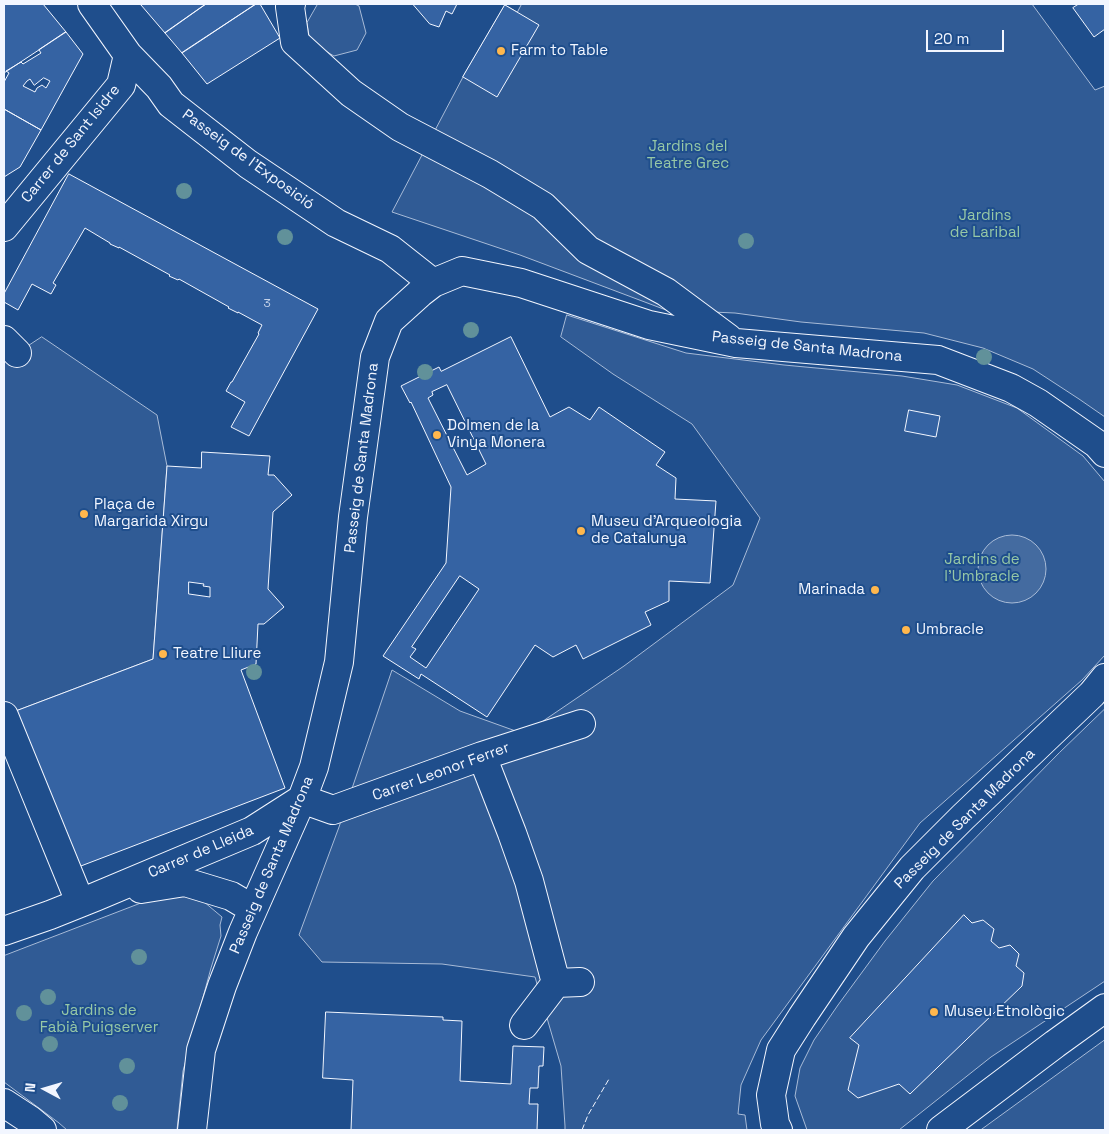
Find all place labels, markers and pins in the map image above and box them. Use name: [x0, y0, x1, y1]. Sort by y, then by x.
place label: Farm to Table: [511, 42, 608, 60]
marker: Farm to Table: [495, 45, 507, 57]
place label: Dolmen de la Vinya Monera: [447, 417, 545, 452]
marker: Dolmen de la Vinya Monera: [431, 429, 443, 441]
place label: Plaça de Margarida Xirgu: [94, 496, 208, 531]
marker: Plaça de Margarida Xirgu: [78, 508, 90, 520]
place label: Museu d'Arqueologia de Catalunya: [591, 513, 742, 548]
marker: Museu d'Arqueologia de Catalunya: [575, 525, 587, 537]
place label: Marinada: [798, 581, 865, 599]
marker: Marinada: [869, 584, 881, 596]
place label: Umbracle: [916, 621, 984, 639]
marker: Umbracle: [900, 624, 912, 636]
place label: Teatre Lliure: [173, 645, 261, 663]
marker: Teatre Lliure: [157, 648, 169, 660]
place label: Museu Etnològic: [944, 1003, 1065, 1021]
marker: Museu Etnològic: [928, 1006, 940, 1018]

